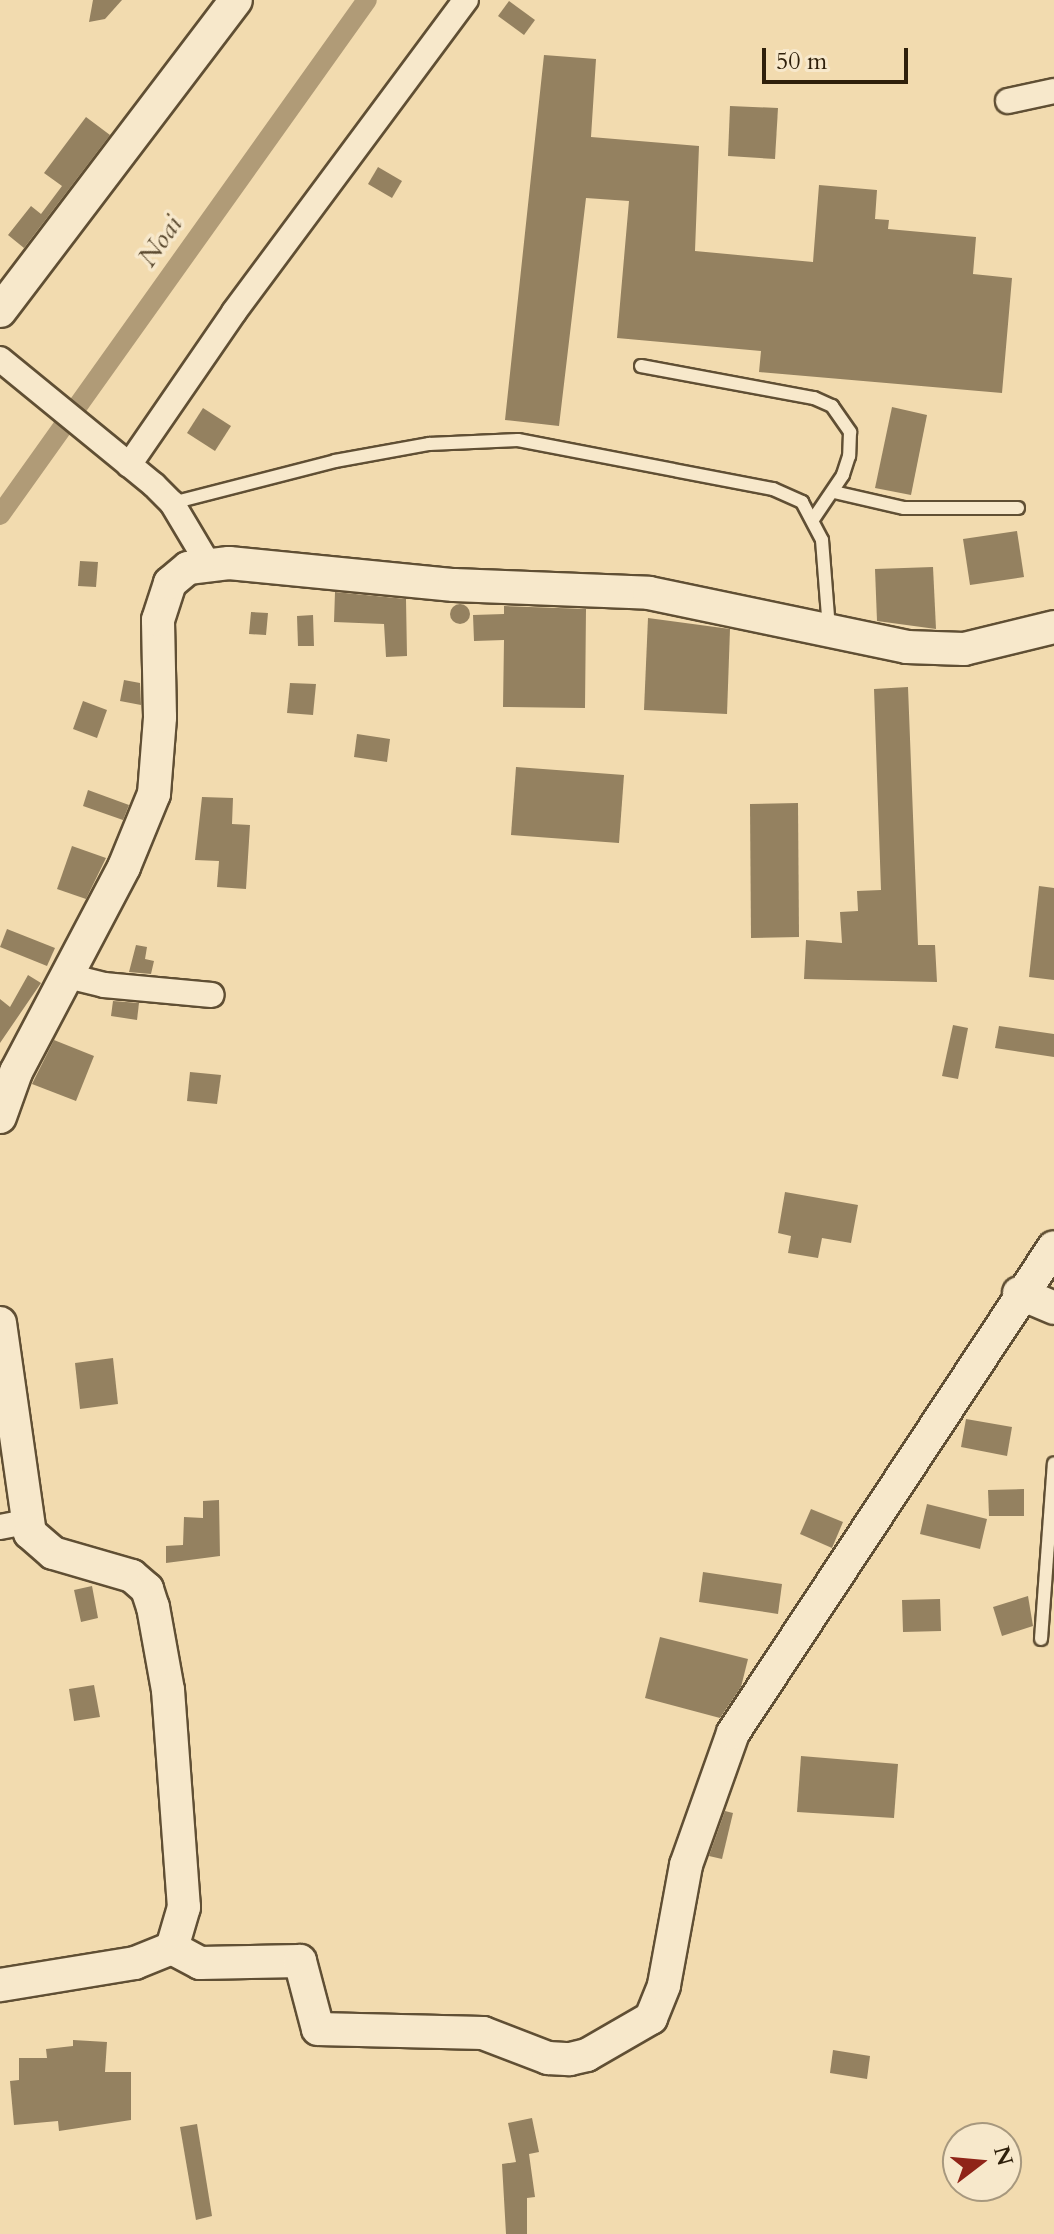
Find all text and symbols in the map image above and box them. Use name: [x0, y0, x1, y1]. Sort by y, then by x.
scale bar: [766, 32, 912, 82]
text: 50 m: [776, 45, 827, 78]
water label: Noai: [130, 209, 190, 273]
north arrow: [942, 2122, 1022, 2202]
text: N: [986, 2143, 1020, 2169]

